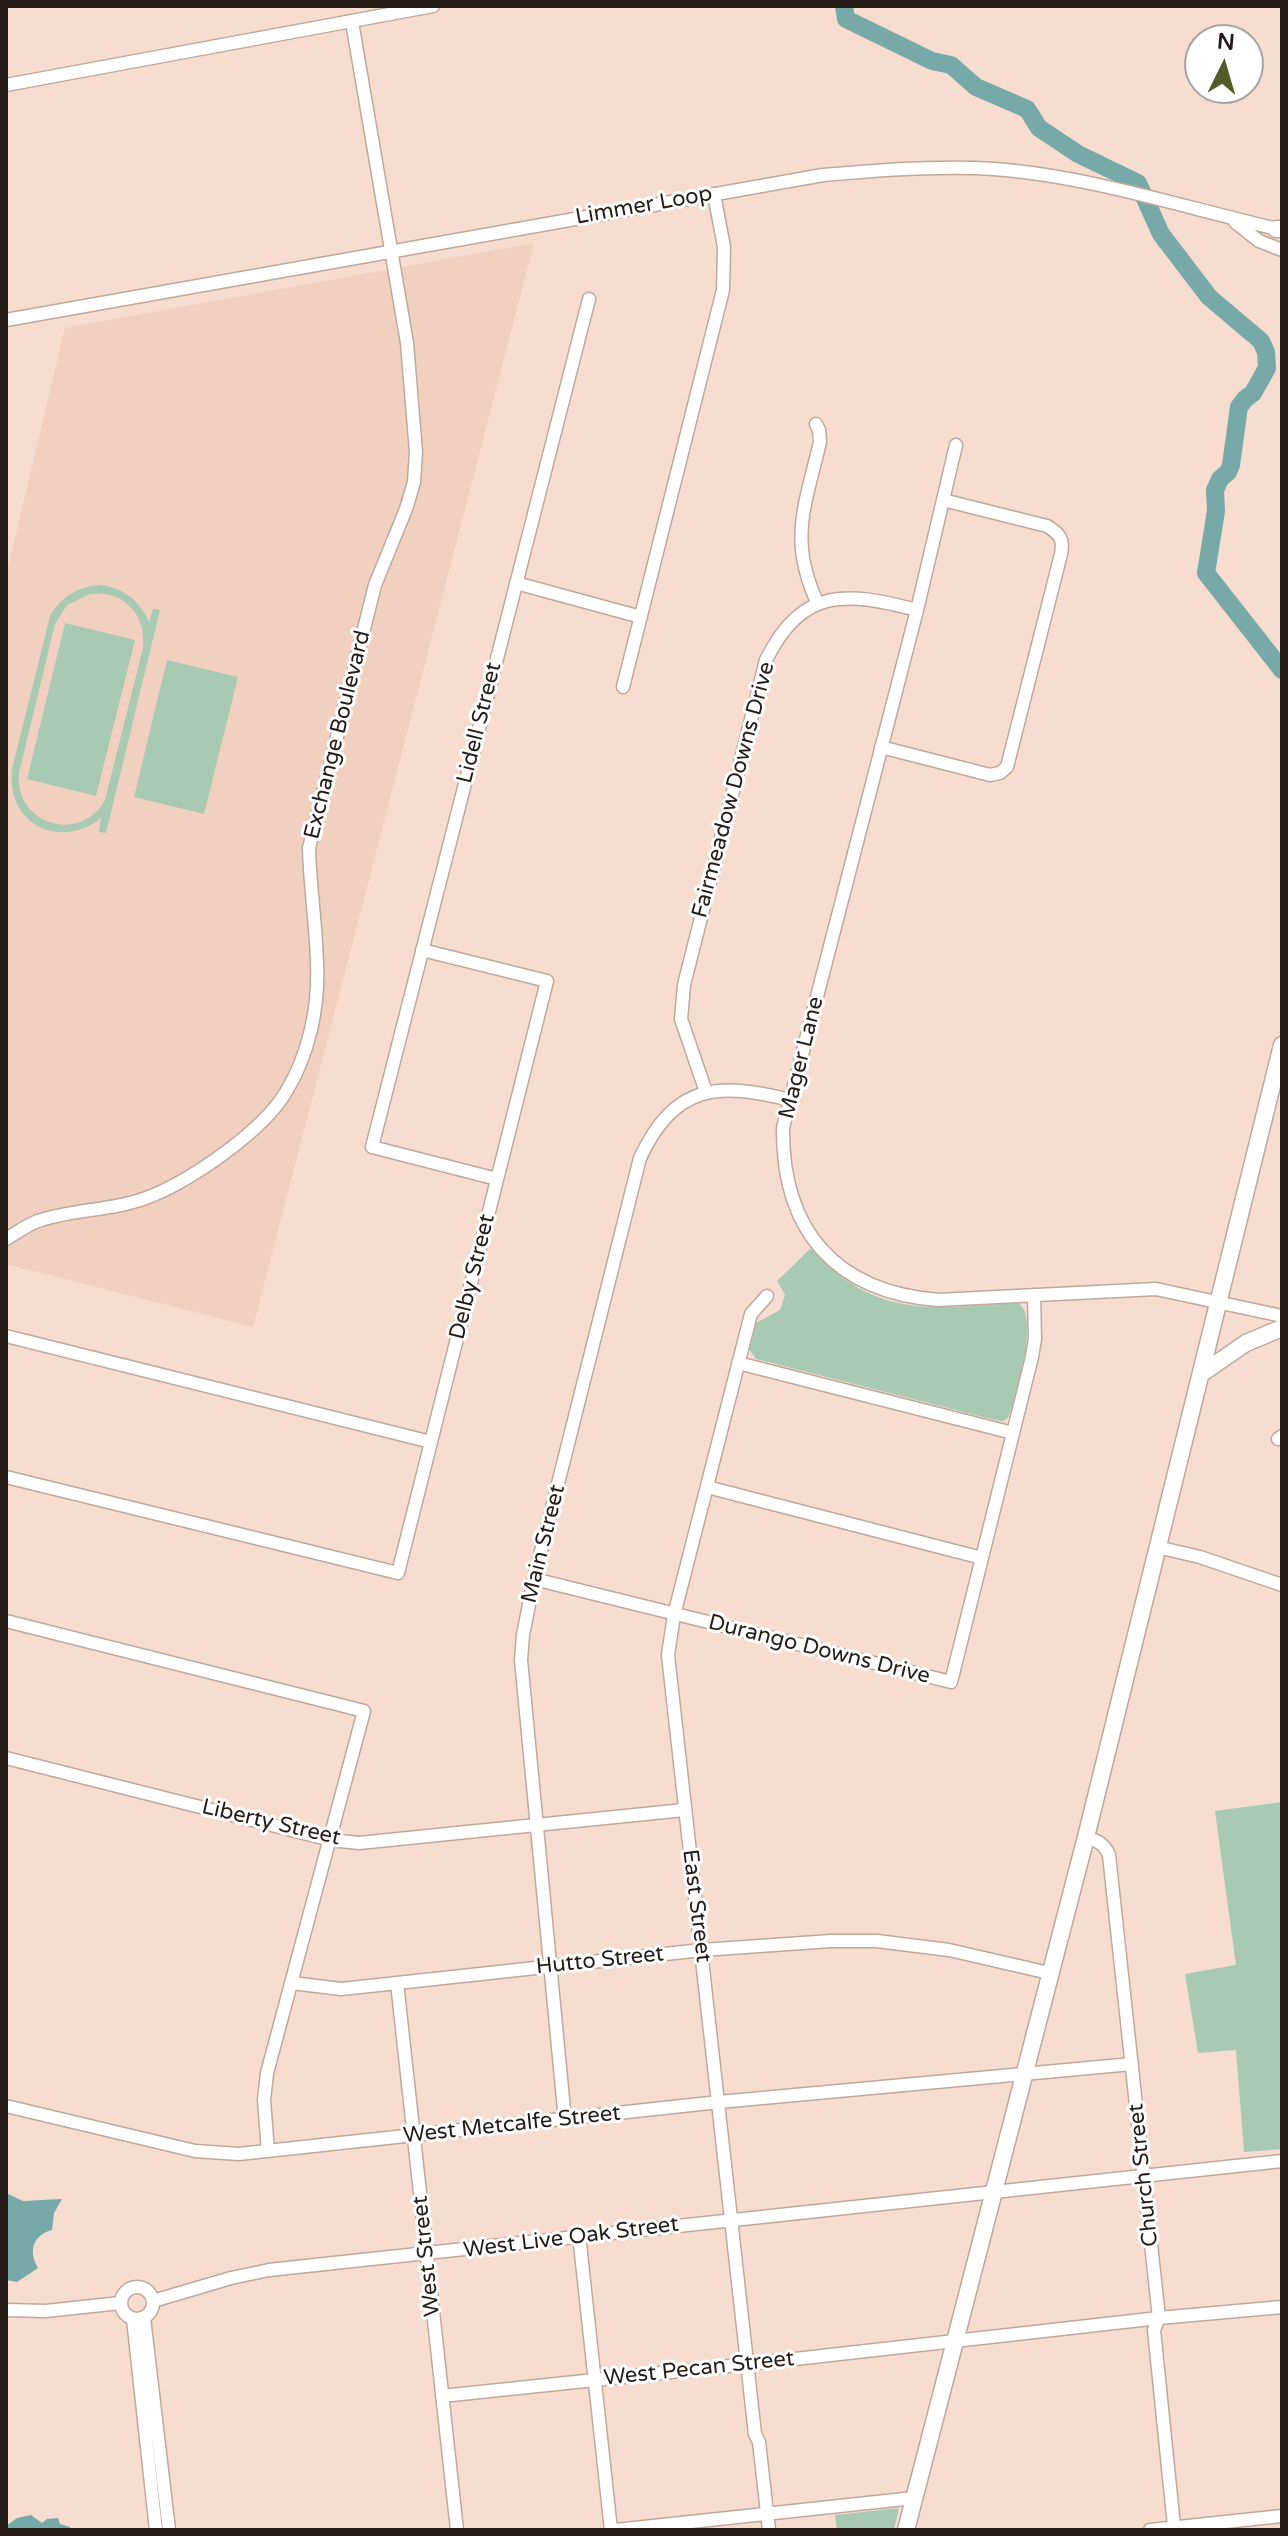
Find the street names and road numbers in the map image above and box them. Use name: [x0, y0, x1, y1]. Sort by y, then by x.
street label: Limmer Loop: [574, 181, 714, 231]
street label: Exchange Boulevard: [299, 628, 377, 842]
street label: Fairmeadow Downs Drive: [687, 659, 781, 921]
street label: Lidell Street: [452, 660, 508, 786]
street label: Mager Lane: [774, 994, 830, 1122]
street label: Delby Street: [445, 1212, 501, 1342]
street label: Main Street: [517, 1482, 571, 1606]
street label: Durango Downs Drive: [705, 1610, 933, 1690]
street label: Liberty Street: [199, 1794, 343, 1852]
street label: East Street: [676, 1848, 716, 1964]
street label: Hutto Street: [535, 1941, 665, 1981]
street label: West Metcalfe Street: [402, 2100, 622, 2150]
street label: Church Street: [1123, 2102, 1165, 2248]
street label: West Street: [408, 2194, 446, 2318]
street label: West Live Oak Street: [462, 2212, 680, 2264]
street label: West Pecan Street: [602, 2346, 796, 2392]

